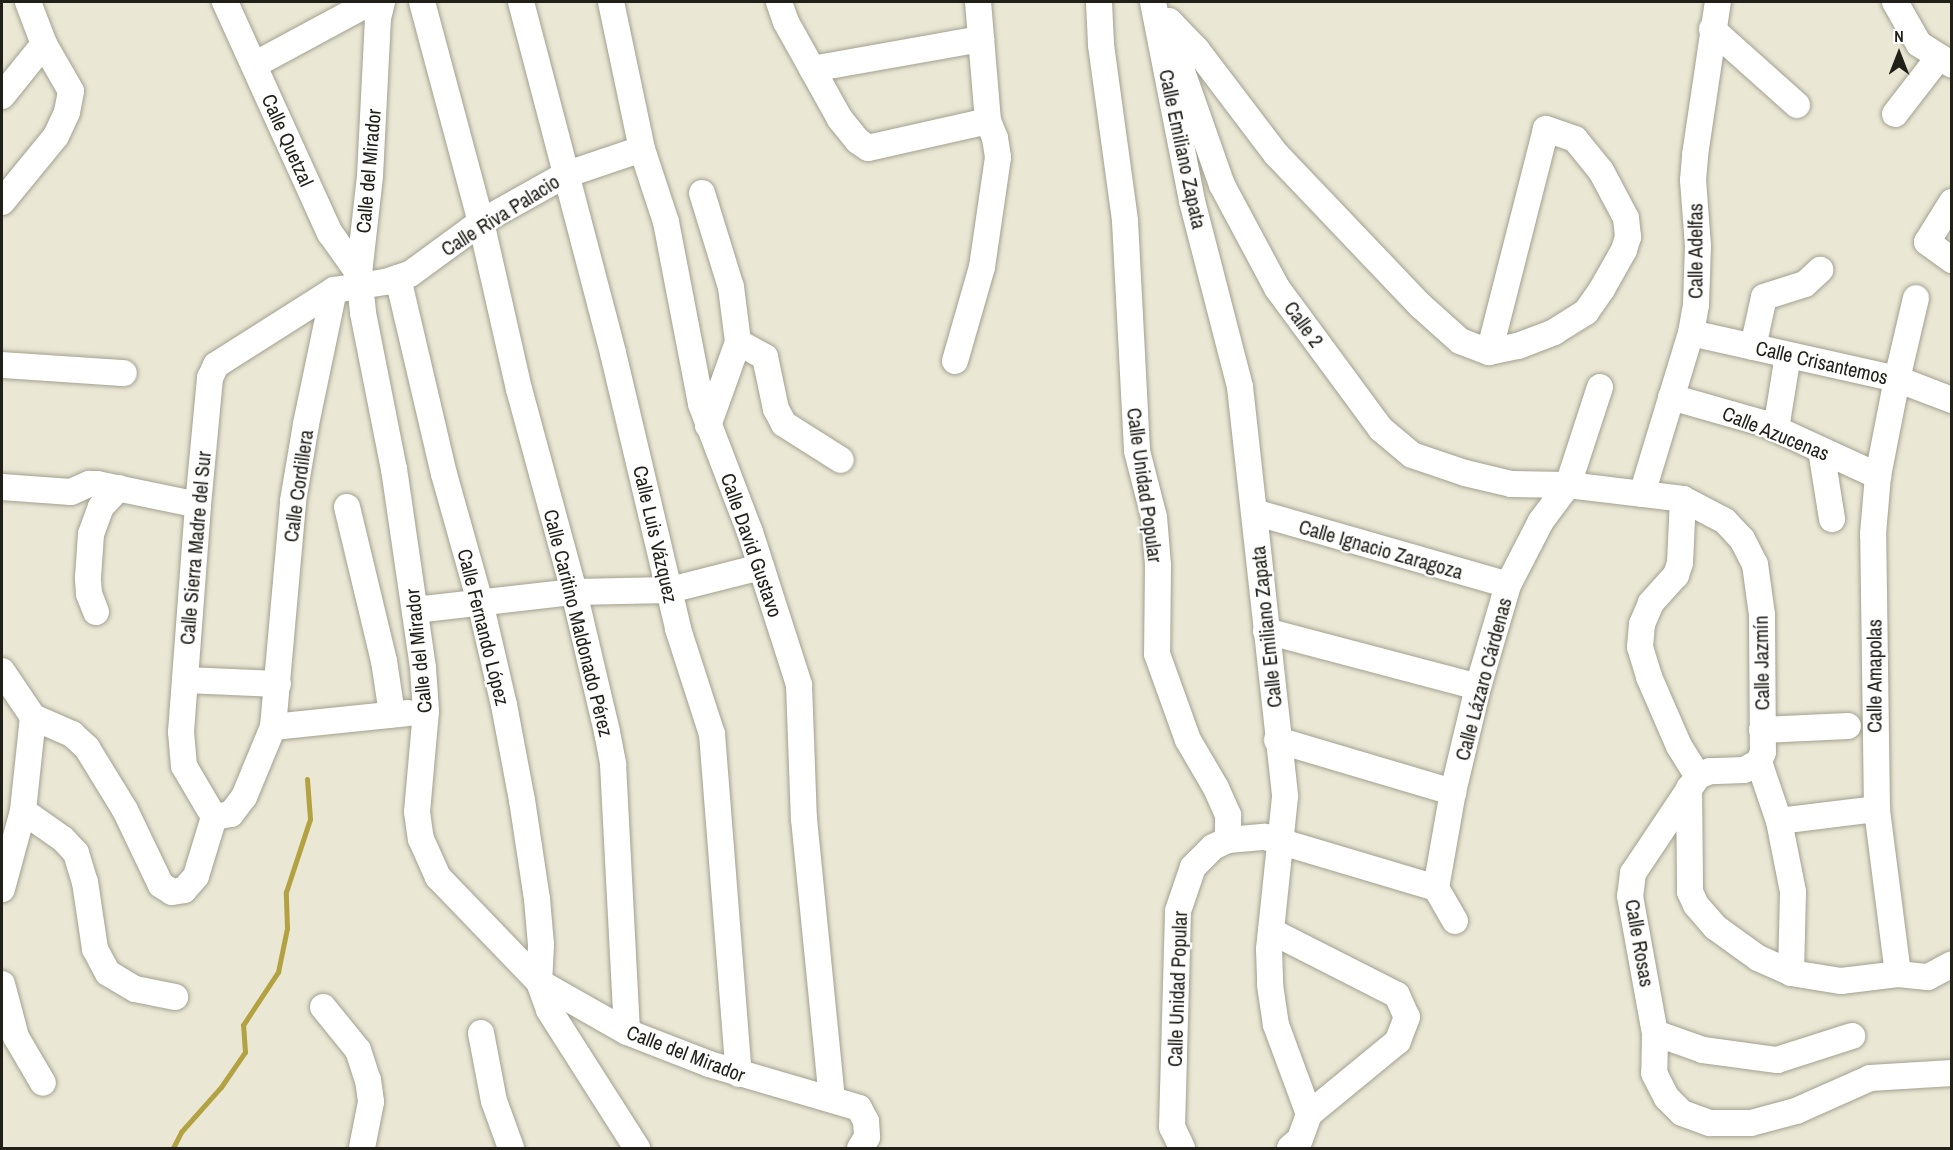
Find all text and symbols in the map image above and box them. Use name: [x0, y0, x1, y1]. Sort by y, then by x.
north arrow: [1869, 24, 1929, 84]
text: N: [1894, 25, 1904, 47]
street label: Calle Emiliano Zapata: [1154, 67, 1212, 231]
street label: Calle Quetzal: [257, 90, 319, 190]
street label: Calle del Mirador: [351, 108, 385, 234]
street label: Calle Riva Palacio: [436, 169, 564, 261]
street label: Calle Adelfas: [1683, 203, 1707, 299]
street label: Calle 2: [1279, 296, 1329, 352]
street label: Calle Crisantemos: [1754, 335, 1890, 389]
street label: Calle Azucenas: [1719, 401, 1833, 465]
street label: Calle Unidad Popular: [1122, 406, 1168, 564]
street label: Calle Cordillera: [278, 428, 318, 544]
street label: Calle Sierra Madre del Sur: [175, 450, 215, 646]
street label: Calle Luis Vázquez: [629, 463, 683, 605]
street label: Calle David Gustavo: [716, 470, 788, 620]
street label: Calle Caritino Maldonado Pérez: [539, 507, 619, 739]
street label: Calle Ignacio Zaragoza: [1296, 514, 1466, 584]
street label: Calle Emiliano Zapata: [1246, 545, 1286, 709]
street label: Calle Fernando López: [453, 546, 515, 708]
street label: Calle del Mirador: [400, 588, 436, 714]
street label: Calle Lázaro Cárdenas: [1450, 595, 1516, 763]
street label: Calle Jazmín: [1748, 615, 1774, 711]
street label: Calle Amapolas: [1862, 619, 1886, 733]
street label: Calle Rosas: [1621, 897, 1659, 989]
street label: Calle Unidad Popular: [1162, 911, 1192, 1067]
street label: Calle del Mirador: [623, 1019, 749, 1087]

